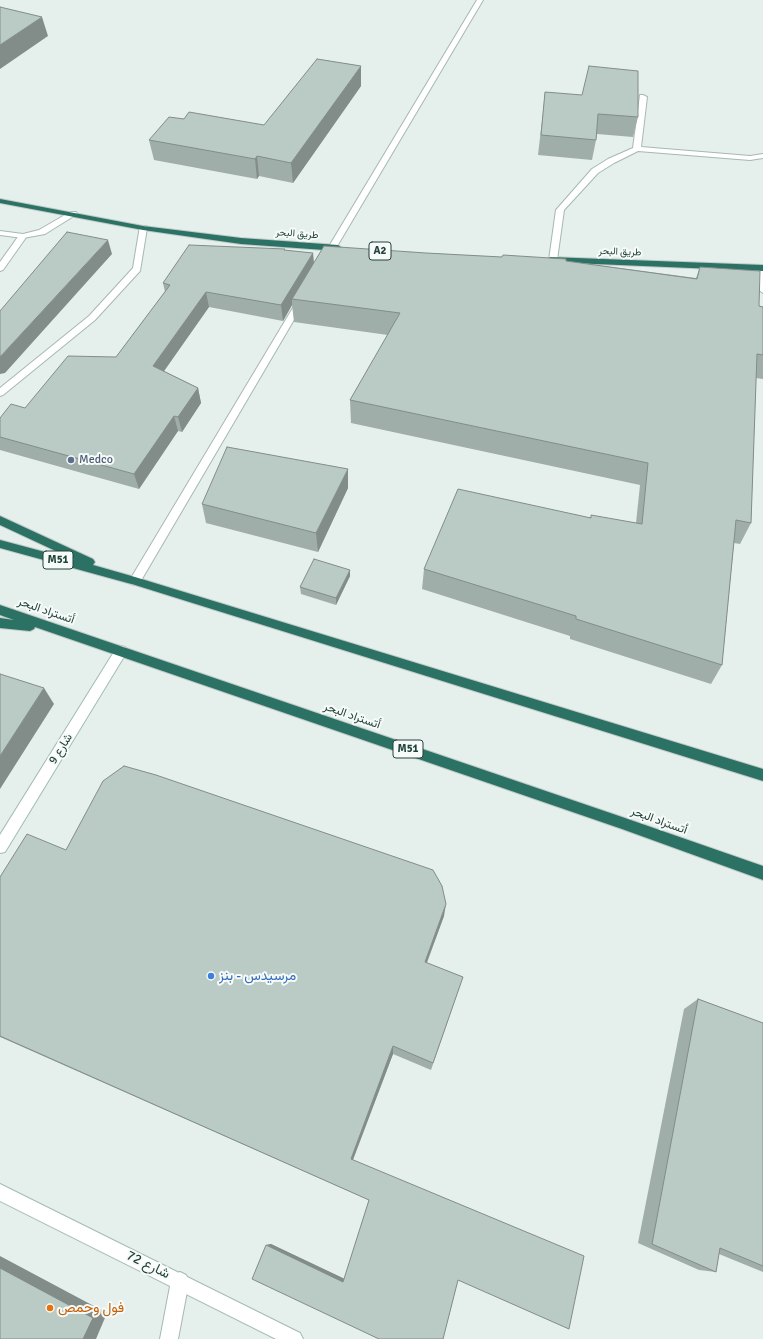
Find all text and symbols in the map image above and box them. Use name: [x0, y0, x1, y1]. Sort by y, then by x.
street label: طريق البحر: [275, 227, 319, 241]
road number: A2: [369, 242, 391, 260]
street label: طريق البحر: [598, 245, 642, 259]
place label: Medco: [79, 453, 113, 467]
marker: Medco: [66, 455, 76, 465]
road number: M51: [43, 551, 73, 569]
street label: أتستراد البحر: [16, 595, 76, 627]
street label: أتستراد البحر: [322, 700, 382, 732]
street label: شارع 9: [46, 731, 76, 767]
road number: M51: [393, 740, 423, 758]
street label: أتستراد البحر: [629, 804, 689, 838]
place label: مرسيدس - بنز: [219, 968, 296, 984]
marker: مرسيدس - بنز: [206, 971, 216, 981]
street label: شارع 72: [123, 1247, 173, 1283]
place label: فول وحمص: [58, 1300, 124, 1316]
marker: فول وحمص: [45, 1303, 55, 1313]

